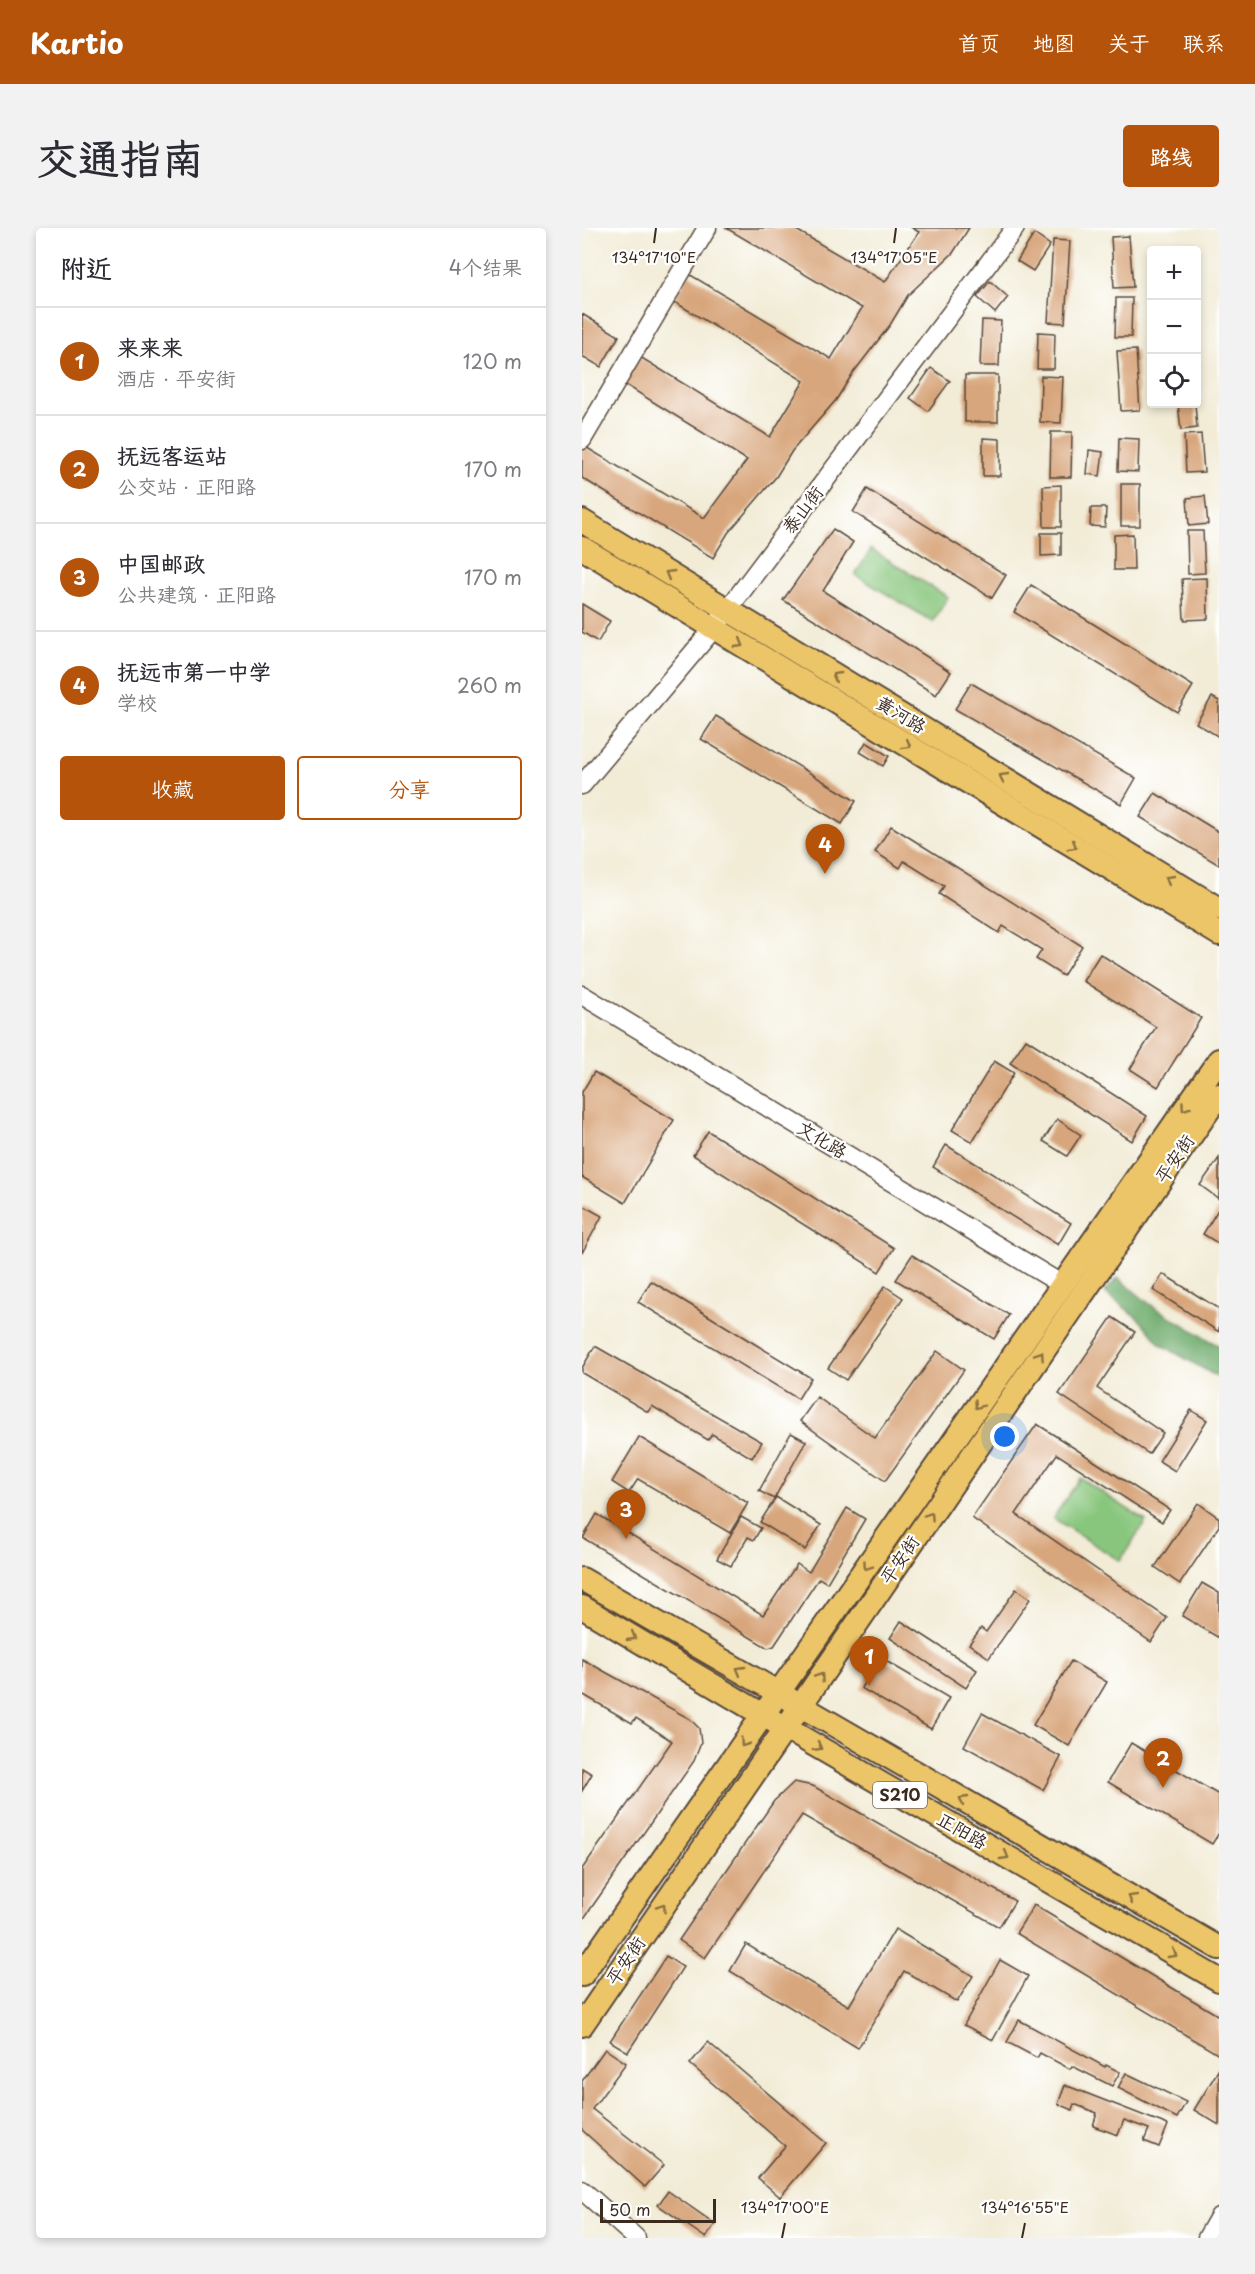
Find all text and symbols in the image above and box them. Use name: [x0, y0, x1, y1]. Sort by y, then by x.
text: Kartio: [30, 21, 124, 64]
text: 首页: [958, 26, 1000, 58]
text: 地图: [1033, 26, 1075, 58]
text: 关于: [1108, 26, 1150, 58]
text: 联系: [1183, 26, 1225, 58]
text: 交通指南: [36, 125, 204, 188]
button: 路线: [1123, 125, 1219, 187]
text: 134°17'10"E: [612, 245, 696, 268]
text: 134°17'05"E: [850, 245, 938, 268]
map controls: [1147, 246, 1201, 408]
button: +: [1147, 246, 1201, 300]
text: 附近: [60, 248, 112, 287]
text: 4个结果: [449, 252, 522, 282]
button: −: [1147, 300, 1201, 354]
text: 来来来: [117, 330, 183, 363]
text: 1: [75, 346, 84, 376]
text: 120 m: [463, 346, 522, 376]
button: locate: [1147, 354, 1201, 408]
text: 酒店 · 平安街: [117, 363, 236, 393]
text: 抚远客运站: [117, 438, 227, 471]
text: 2: [72, 454, 87, 484]
text: 170 m: [464, 454, 522, 484]
text: 公交站 · 正阳路: [117, 471, 256, 501]
street label: 泰山街: [775, 479, 829, 539]
text: 中国邮政: [117, 546, 205, 579]
text: 3: [73, 562, 86, 592]
text: 170 m: [464, 562, 522, 592]
one-way arrow: [665, 571, 676, 582]
text: 公共建筑 · 正阳路: [117, 579, 276, 609]
one-way arrow: [734, 637, 744, 648]
text: 抚远市第一中学: [117, 654, 271, 687]
text: 4: [73, 670, 86, 700]
text: 260 m: [457, 670, 522, 700]
one-way arrow: [832, 671, 842, 683]
text: 学校: [117, 687, 157, 717]
street label: 黄河路: [872, 688, 932, 739]
one-way arrow: [900, 737, 911, 748]
button: 收藏: [60, 756, 285, 820]
button: 分享: [297, 756, 522, 820]
one-way arrow: [999, 772, 1009, 784]
pin: 4: [806, 824, 844, 874]
one-way arrow: [1067, 838, 1077, 850]
one-way arrow: [1165, 874, 1175, 886]
one-way arrow: [1181, 1101, 1192, 1112]
street label: 文化路: [793, 1113, 853, 1164]
street label: 平安街: [1147, 1128, 1200, 1188]
one-way arrow: [1033, 1351, 1044, 1362]
one-way arrow: [974, 1399, 985, 1410]
your location: [990, 1422, 1019, 1451]
pin: 3: [606, 1490, 645, 1539]
one-way arrow: [923, 1512, 934, 1523]
street label: 平安街: [872, 1529, 925, 1589]
one-way arrow: [863, 1559, 874, 1570]
one-way arrow: [626, 1630, 636, 1641]
pin: 1: [850, 1636, 888, 1686]
one-way arrow: [736, 1666, 746, 1678]
one-way arrow: [812, 1673, 824, 1683]
one-way arrow: [740, 1736, 751, 1747]
pin: 2: [1144, 1738, 1182, 1788]
one-way arrow: [812, 1740, 822, 1752]
road number: S210: [873, 1782, 927, 1808]
one-way arrow: [959, 1796, 969, 1808]
street label: 正阳路: [933, 1805, 993, 1855]
one-way arrow: [999, 1848, 1009, 1860]
one-way arrow: [1128, 1894, 1138, 1905]
one-way arrow: [655, 1903, 666, 1914]
street label: 平安街: [598, 1930, 651, 1990]
one-way arrow: [1167, 1946, 1177, 1958]
text: 134°17'00"E: [741, 2195, 829, 2218]
text: 134°16'55"E: [981, 2195, 1069, 2218]
scale bar: [600, 2196, 716, 2224]
text: 50 m: [609, 2197, 650, 2221]

